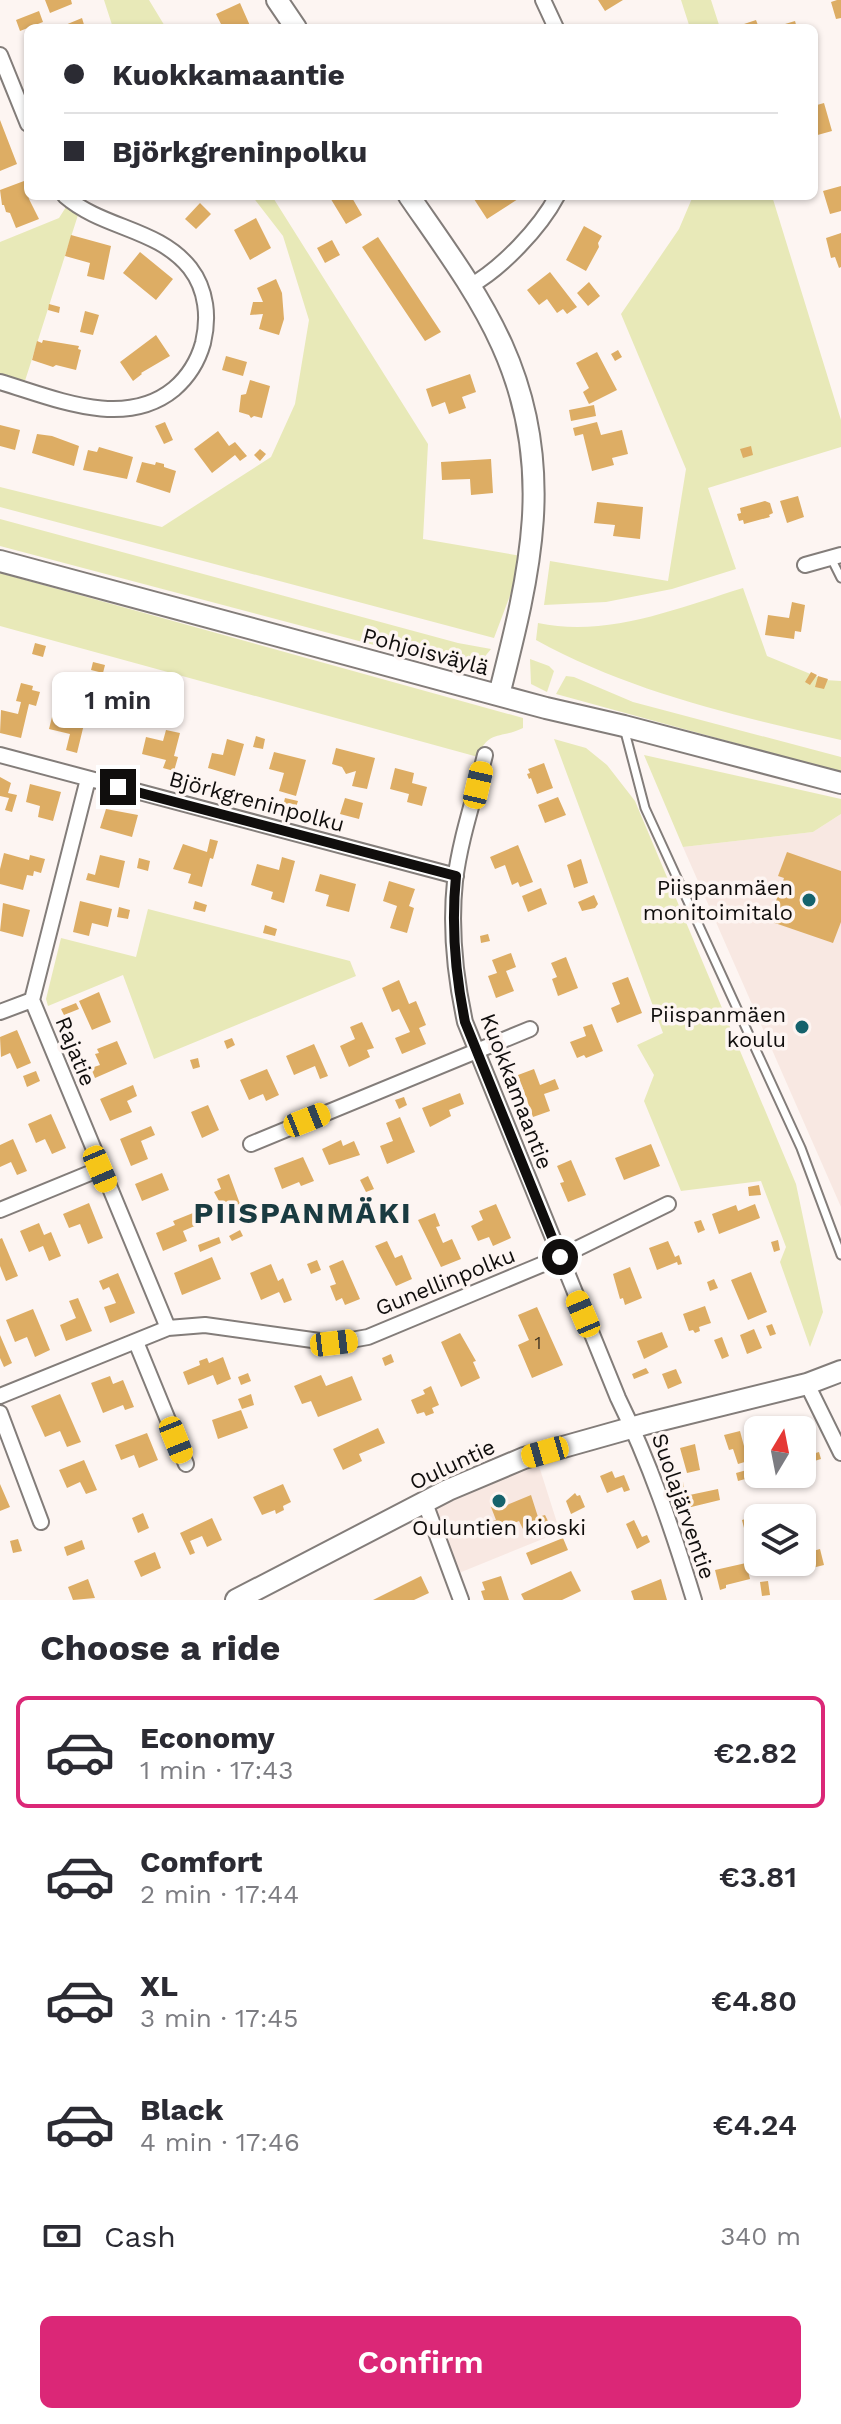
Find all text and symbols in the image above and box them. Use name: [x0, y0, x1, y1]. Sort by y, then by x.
text: Kuokkamaantie: [112, 57, 345, 92]
text: Björkgreninpolku: [112, 134, 367, 169]
street label: Pohjoisväylä: [360, 623, 492, 680]
callout: 1 min: [52, 671, 184, 727]
text: 1 min: [85, 685, 151, 715]
car: [461, 759, 495, 811]
street label: Björkgreninpolku: [166, 766, 347, 837]
route end: [100, 769, 136, 805]
place label: Piispanmäen monitoimitalo: [643, 875, 793, 925]
marker: Piispanmäen monitoimitalo: [800, 891, 818, 909]
place label: Piispanmäen koulu: [650, 1002, 786, 1052]
street label: Kuokkamaantie: [475, 1010, 558, 1173]
street label: Rajatie: [50, 1013, 101, 1090]
marker: Piispanmäen koulu: [793, 1018, 811, 1036]
car: [280, 1100, 334, 1140]
car: [80, 1142, 120, 1196]
district label: PIISPANMÄKI: [194, 1195, 412, 1230]
route start: [542, 1239, 578, 1275]
street label: Gunellinpolku: [372, 1242, 519, 1321]
car: [563, 1287, 603, 1341]
car: [309, 1328, 359, 1358]
house number: 1: [534, 1332, 542, 1353]
car: [156, 1413, 196, 1467]
north arrow: [744, 1416, 816, 1488]
map controls: [744, 1416, 816, 1576]
street label: Suolajärventie: [647, 1430, 720, 1582]
street label: Ouluntie: [405, 1434, 499, 1495]
car: [519, 1434, 571, 1470]
marker: Ouluntien kioski: [490, 1492, 508, 1510]
button: layers: [744, 1504, 816, 1576]
place label: Ouluntien kioski: [412, 1515, 586, 1540]
text: Choose a ride: [40, 1627, 280, 1669]
icon: car: [44, 1716, 116, 1788]
text: Economy: [140, 1720, 275, 1755]
text: €2.82: [713, 1735, 797, 1770]
text: 1 min · 17:43: [140, 1755, 293, 1785]
icon: car: [44, 1840, 116, 1912]
text: Comfort: [140, 1844, 262, 1879]
text: €3.81: [719, 1859, 797, 1894]
text: 2 min · 17:44: [140, 1879, 299, 1909]
icon: car: [44, 1964, 116, 2036]
text: XL: [140, 1968, 178, 2003]
text: €4.80: [711, 1983, 797, 2018]
text: 3 min · 17:45: [140, 2003, 298, 2033]
icon: car: [44, 2088, 116, 2160]
text: Black: [140, 2092, 224, 2127]
text: €4.24: [713, 2107, 797, 2142]
text: 4 min · 17:46: [140, 2127, 300, 2157]
icon: cash: [40, 2214, 84, 2258]
text: Cash: [104, 2219, 176, 2254]
text: 340 m: [720, 2221, 801, 2251]
button: Confirm: [40, 2316, 801, 2408]

